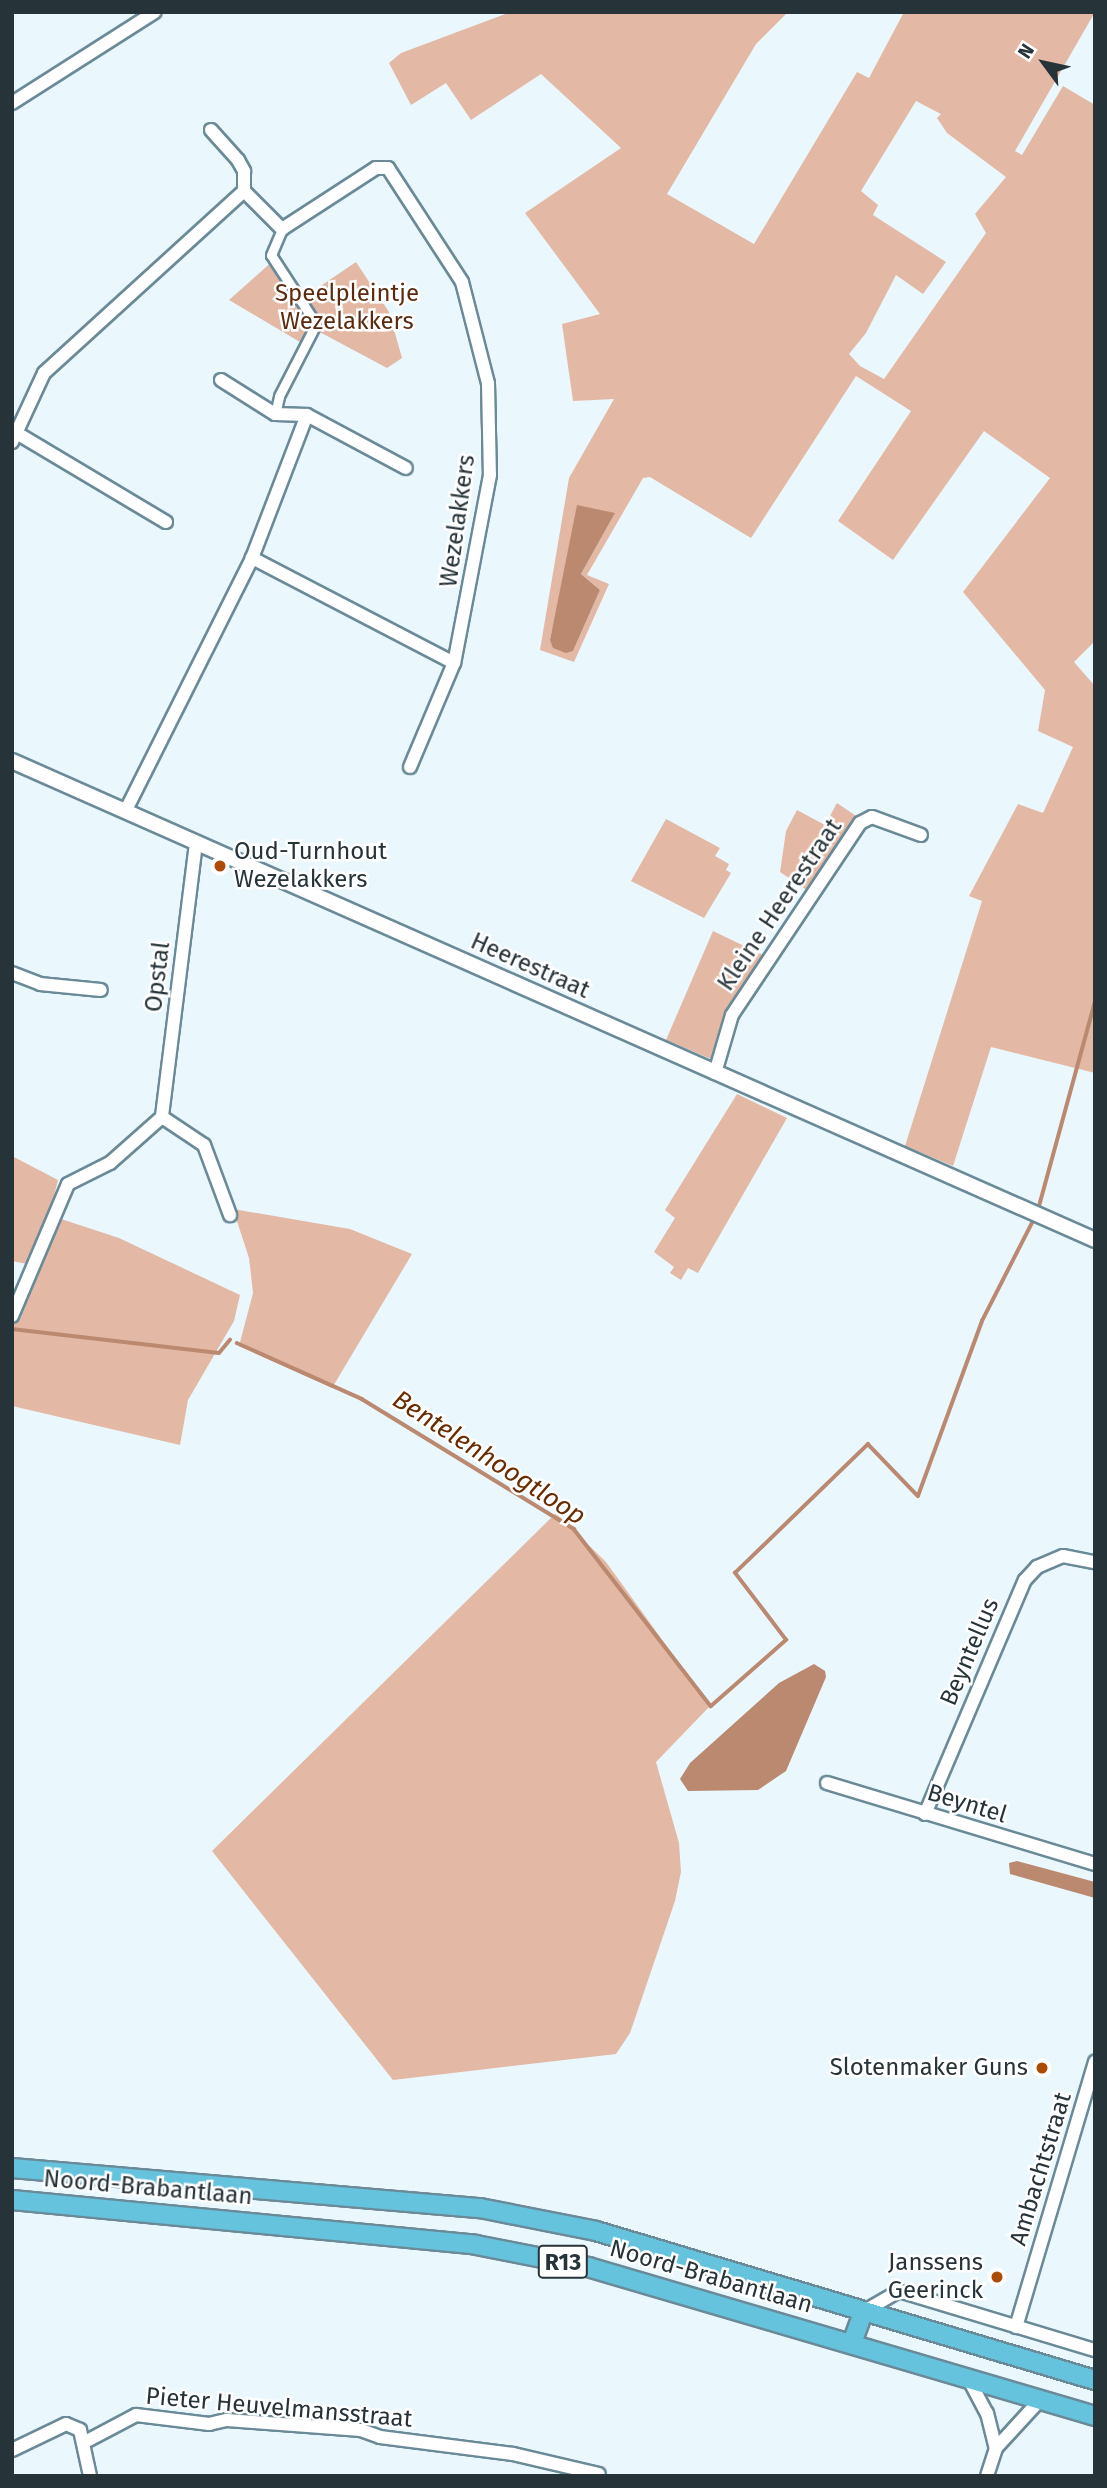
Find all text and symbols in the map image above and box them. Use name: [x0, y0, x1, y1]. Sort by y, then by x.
north arrow: [1009, 28, 1079, 98]
text: N: [1013, 40, 1039, 63]
park label: Speelpleintje Wezelakkers: [275, 280, 419, 336]
street label: Wezelakkers: [434, 453, 482, 589]
street label: Kleine Heerestraat: [712, 813, 848, 997]
place label: Oud-Turnhout Wezelakkers: [234, 838, 387, 894]
marker: Oud-Turnhout Wezelakkers: [212, 858, 228, 874]
street label: Heerestraat: [466, 927, 594, 1005]
street label: Opstal: [139, 940, 177, 1014]
water label: Bentelenhoogtloop: [387, 1384, 591, 1532]
street label: Beyntellus: [934, 1594, 1006, 1710]
street label: Beyntel: [924, 1778, 1010, 1830]
place label: Slotenmaker Guns: [830, 2054, 1028, 2082]
marker: Slotenmaker Guns: [1034, 2060, 1050, 2076]
street label: Ambachtstraat: [1004, 2089, 1078, 2249]
street label: Noord-Brabantlaan: [42, 2165, 254, 2211]
street label: Noord-Brabantlaan: [606, 2234, 816, 2320]
road number: R13: [537, 2242, 589, 2282]
place label: Janssens Geerinck: [888, 2249, 983, 2305]
marker: Janssens Geerinck: [989, 2269, 1005, 2285]
street label: Pieter Heuvelmansstraat: [144, 2382, 414, 2434]

